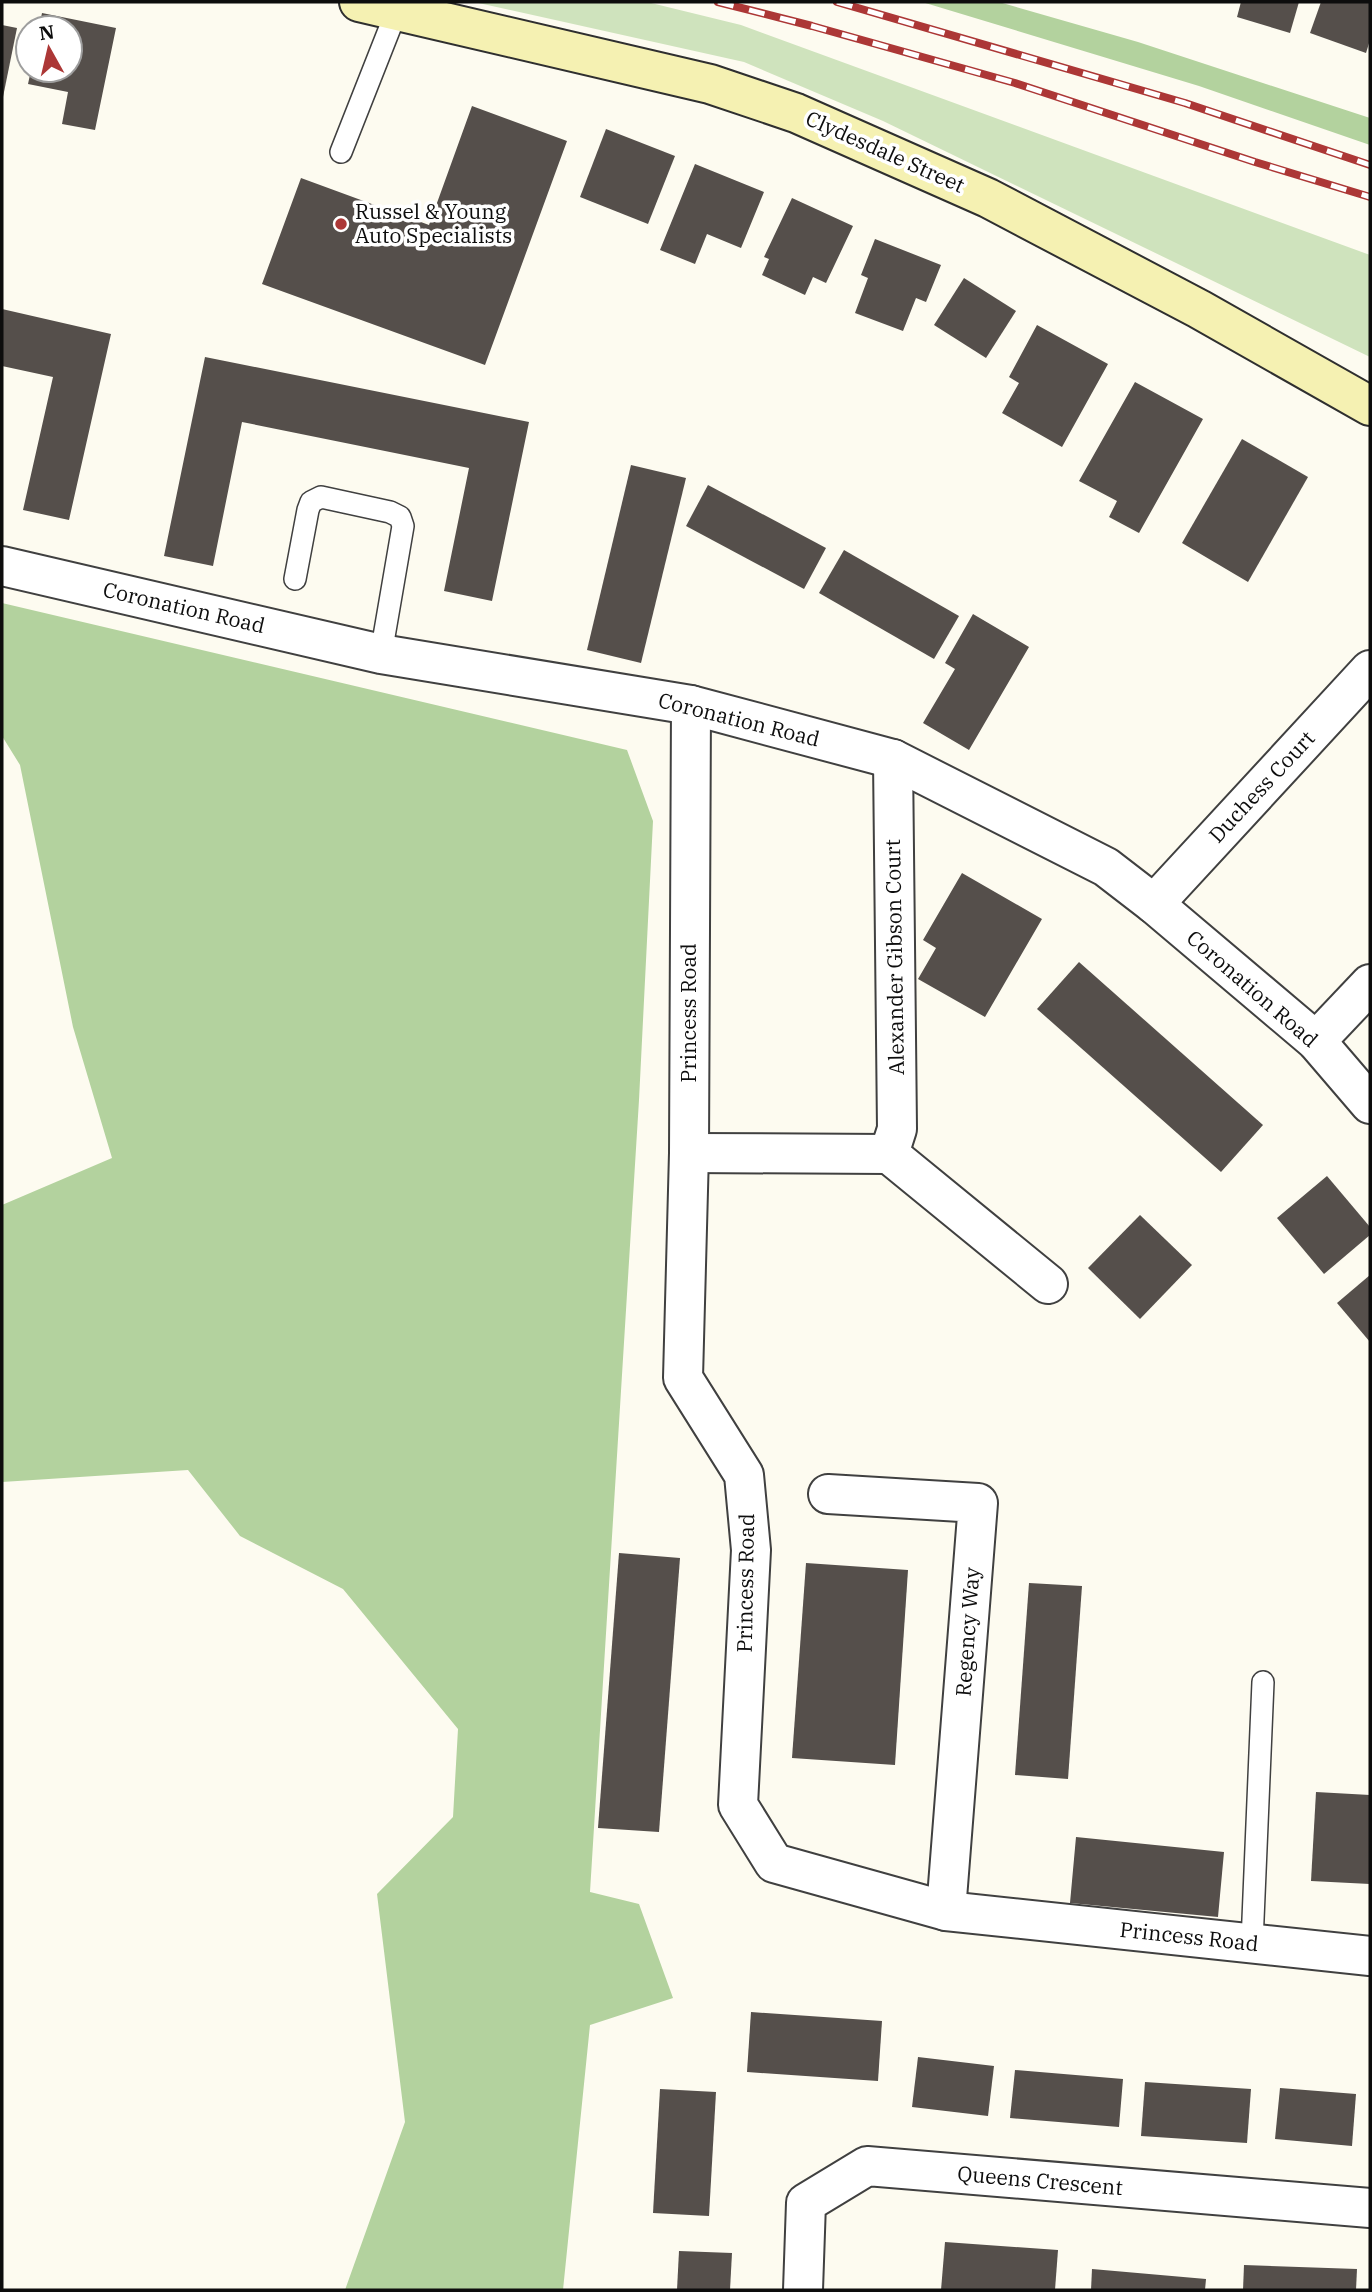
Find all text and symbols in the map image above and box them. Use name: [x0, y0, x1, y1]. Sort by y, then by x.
north arrow: [14, 14, 84, 84]
text: N: [38, 19, 56, 45]
street label: Clydesdale Street: [802, 104, 969, 199]
place label: Russel & Young Auto Specialists: [355, 197, 512, 249]
marker: Russel & Young Auto Specialists: [333, 216, 349, 232]
street label: Coronation Road: [101, 575, 268, 639]
street label: Coronation Road: [656, 685, 823, 753]
street label: Duchess Court: [1202, 724, 1320, 848]
street label: Alexander Gibson Court: [878, 839, 910, 1075]
street label: Coronation Road: [1181, 923, 1324, 1053]
street label: Princess Road: [674, 943, 702, 1083]
street label: Princess Road: [730, 1513, 760, 1653]
street label: Regency Way: [949, 1566, 986, 1697]
street label: Princess Road: [1118, 1915, 1260, 1957]
street label: Queens Crescent: [956, 2159, 1124, 2201]

